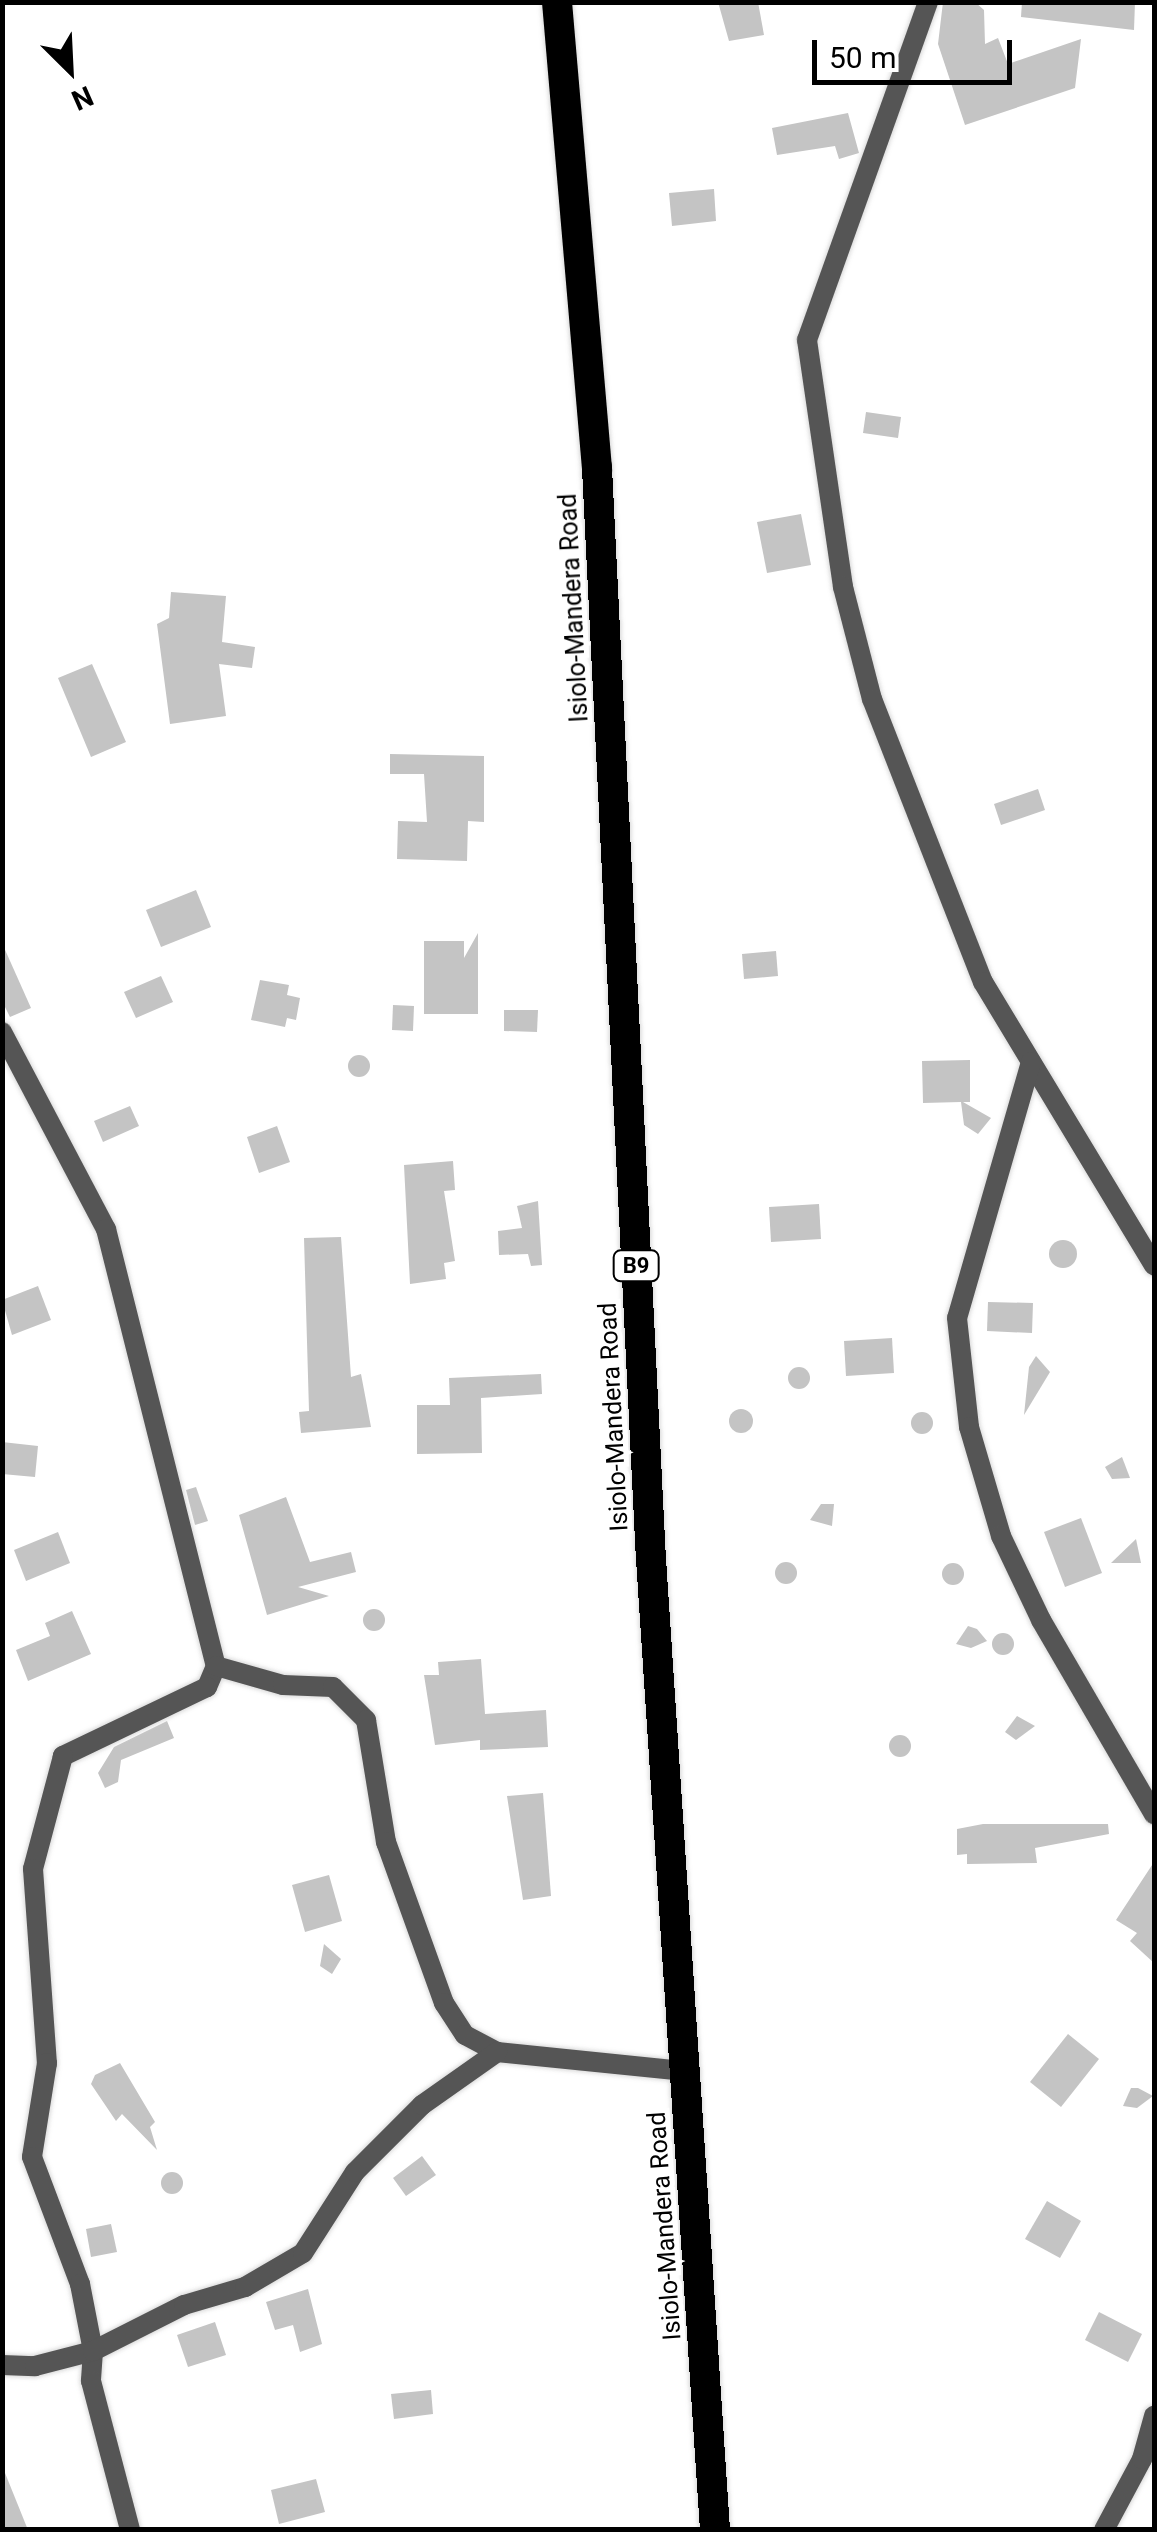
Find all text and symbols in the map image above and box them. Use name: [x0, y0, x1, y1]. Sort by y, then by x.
north arrow: [20, 20, 120, 120]
scale bar: [817, 20, 1017, 82]
text: 50 m: [829, 40, 896, 75]
text: N: [67, 79, 98, 117]
street label: Isiolo-Mandera Road: [553, 493, 595, 723]
road number: B9: [611, 1249, 661, 1283]
street label: Isiolo-Mandera Road: [593, 1302, 635, 1532]
street label: Isiolo-Mandera Road: [642, 2111, 688, 2341]

